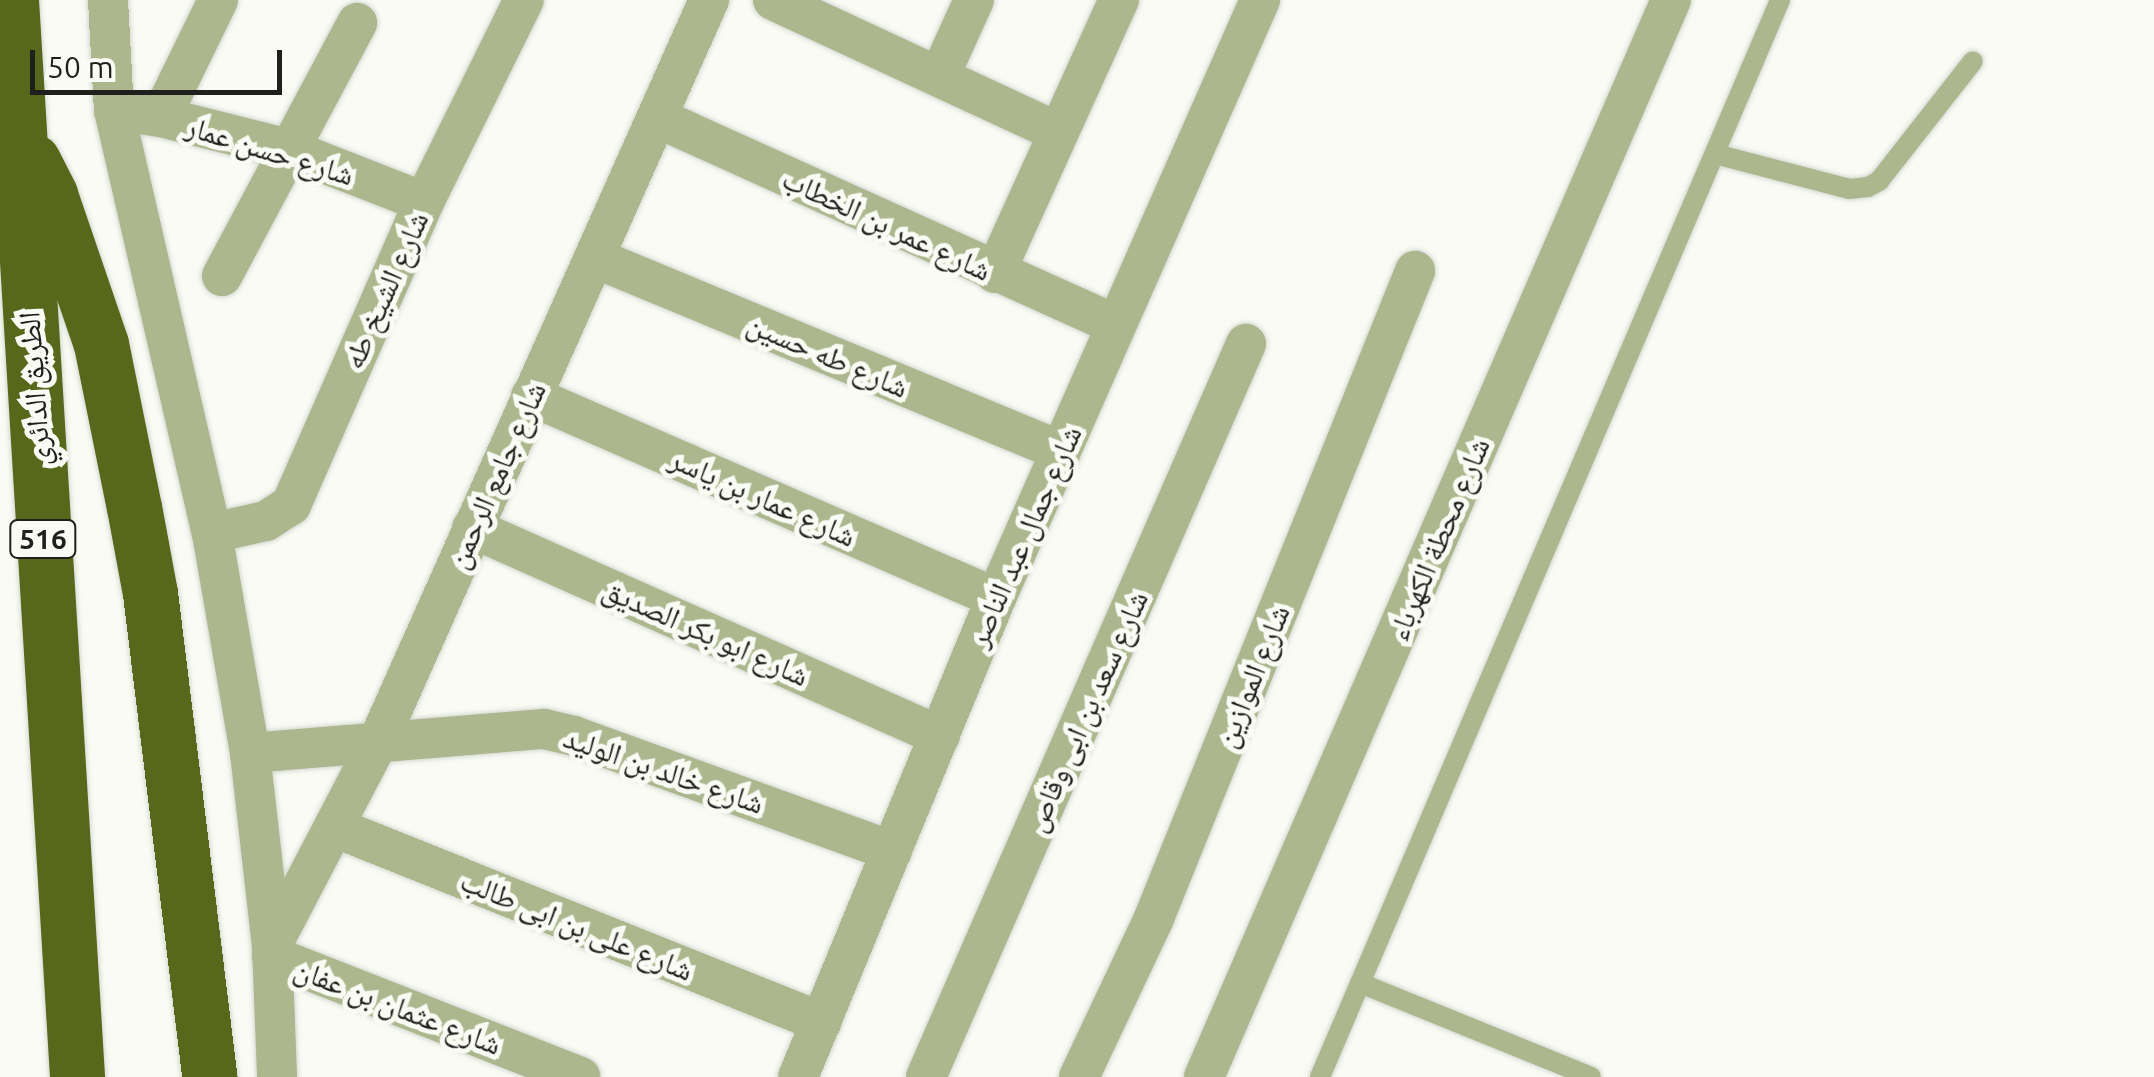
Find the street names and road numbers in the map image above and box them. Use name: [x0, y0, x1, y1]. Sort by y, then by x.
street label: شارع حسن عمار: [182, 107, 358, 193]
street label: شارع عمر بن الخطاب: [777, 160, 997, 288]
street label: شارع الشيخ طه: [334, 206, 436, 374]
street label: شارع طه حسين: [742, 305, 914, 405]
street label: الطريق الدائري: [11, 311, 57, 467]
street label: شارع جامع الرحمن: [439, 376, 553, 574]
street label: شارع جمال عبد الناصر: [959, 420, 1089, 652]
street label: شارع محطة الكهرباء: [1379, 432, 1497, 646]
street label: شارع عمار بن ياسر: [664, 440, 862, 554]
road number: 516: [8, 516, 78, 562]
street label: شارع ابو بكر الصديق: [597, 570, 815, 694]
street label: شارع سعد بن ابى وقاص: [1017, 585, 1155, 837]
street label: شارع الموازين: [1207, 600, 1297, 752]
street label: شارع خالد بن الوليد: [559, 719, 769, 821]
street label: شارع على بن ابى طالب: [455, 862, 699, 988]
street label: شارع عثمان بن عفان: [289, 950, 507, 1062]

